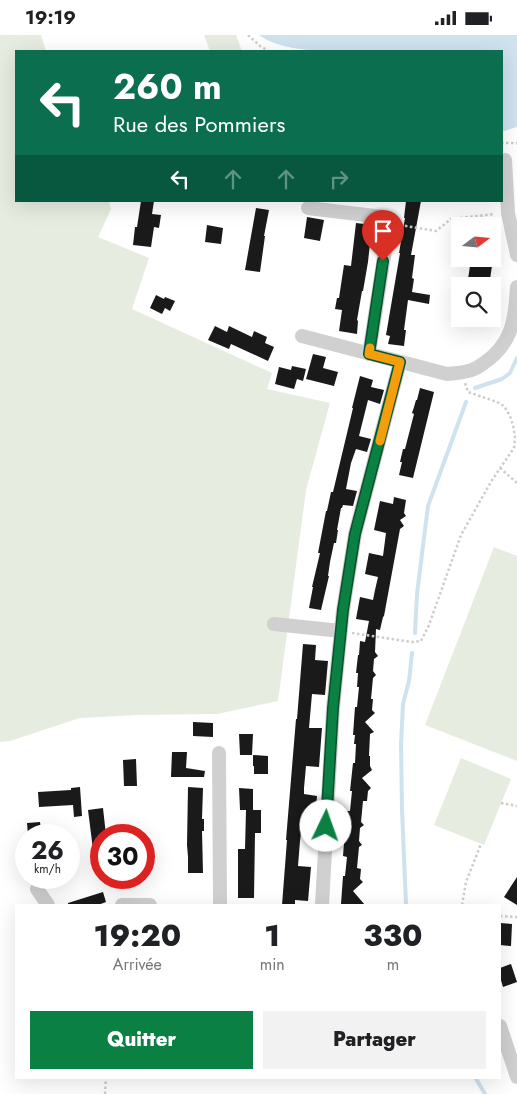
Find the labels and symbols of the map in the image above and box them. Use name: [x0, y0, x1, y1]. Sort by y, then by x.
pin: [362, 210, 404, 261]
north arrow: [451, 217, 501, 267]
position arrow: [299, 799, 351, 851]
speed limit sign: 30: [90, 824, 155, 889]

